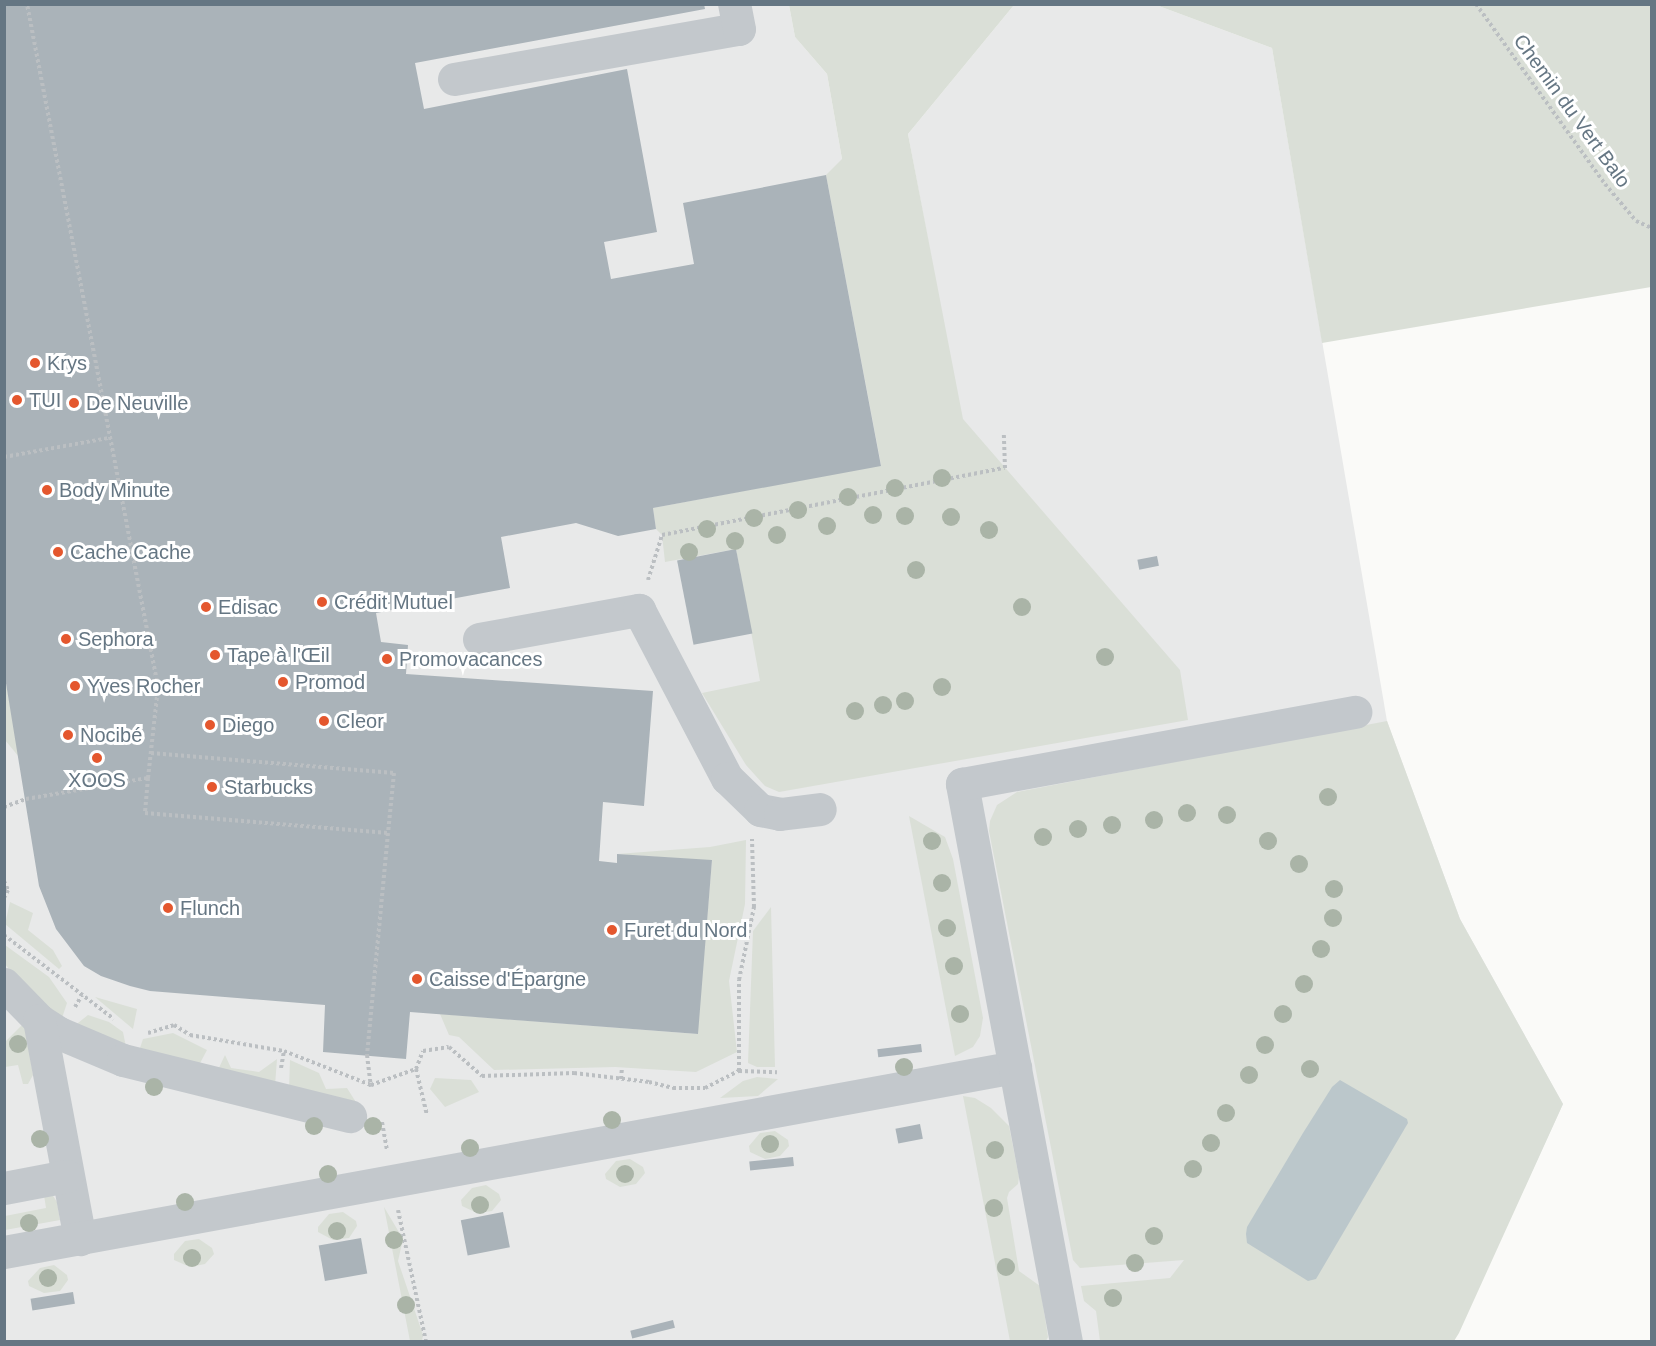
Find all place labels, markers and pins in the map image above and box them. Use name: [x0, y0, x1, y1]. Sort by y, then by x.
place label: Krys: [47, 351, 87, 375]
marker: Krys: [28, 356, 42, 370]
place label: TUI: [29, 388, 61, 412]
place label: De Neuville: [86, 391, 188, 415]
marker: TUI: [10, 393, 24, 407]
marker: De Neuville: [67, 396, 81, 410]
place label: Body Minute: [59, 478, 170, 502]
marker: Body Minute: [40, 483, 54, 497]
place label: Cache Cache: [70, 540, 191, 564]
marker: Cache Cache: [51, 545, 65, 559]
place label: Crédit Mutuel: [334, 590, 453, 614]
place label: Edisac: [218, 595, 278, 619]
marker: Crédit Mutuel: [315, 595, 329, 609]
marker: Edisac: [199, 600, 213, 614]
place label: Sephora: [78, 627, 154, 651]
marker: Sephora: [59, 632, 73, 646]
place label: Tape à l'Œil: [227, 643, 330, 667]
place label: Promovacances: [399, 647, 542, 671]
marker: Tape à l'Œil: [208, 648, 222, 662]
marker: Promovacances: [380, 652, 394, 666]
place label: Promod: [295, 670, 365, 694]
place label: Yves Rocher: [87, 674, 200, 698]
marker: Promod: [276, 675, 290, 689]
marker: Yves Rocher: [68, 679, 82, 693]
place label: Cleor: [336, 709, 384, 733]
place label: Diego: [222, 713, 274, 737]
marker: Cleor: [317, 714, 331, 728]
marker: Diego: [203, 718, 217, 732]
place label: Nocibé: [80, 723, 142, 747]
marker: Nocibé: [61, 728, 75, 742]
marker: XOOS: [90, 751, 104, 765]
place label: XOOS: [68, 768, 126, 792]
place label: Starbucks: [224, 775, 313, 799]
marker: Starbucks: [205, 780, 219, 794]
place label: Flunch: [180, 896, 240, 920]
marker: Flunch: [161, 901, 175, 915]
place label: Furet du Nord: [624, 918, 747, 942]
marker: Furet du Nord: [605, 923, 619, 937]
place label: Caisse d'Épargne: [429, 967, 586, 991]
marker: Caisse d'Épargne: [410, 972, 424, 986]

